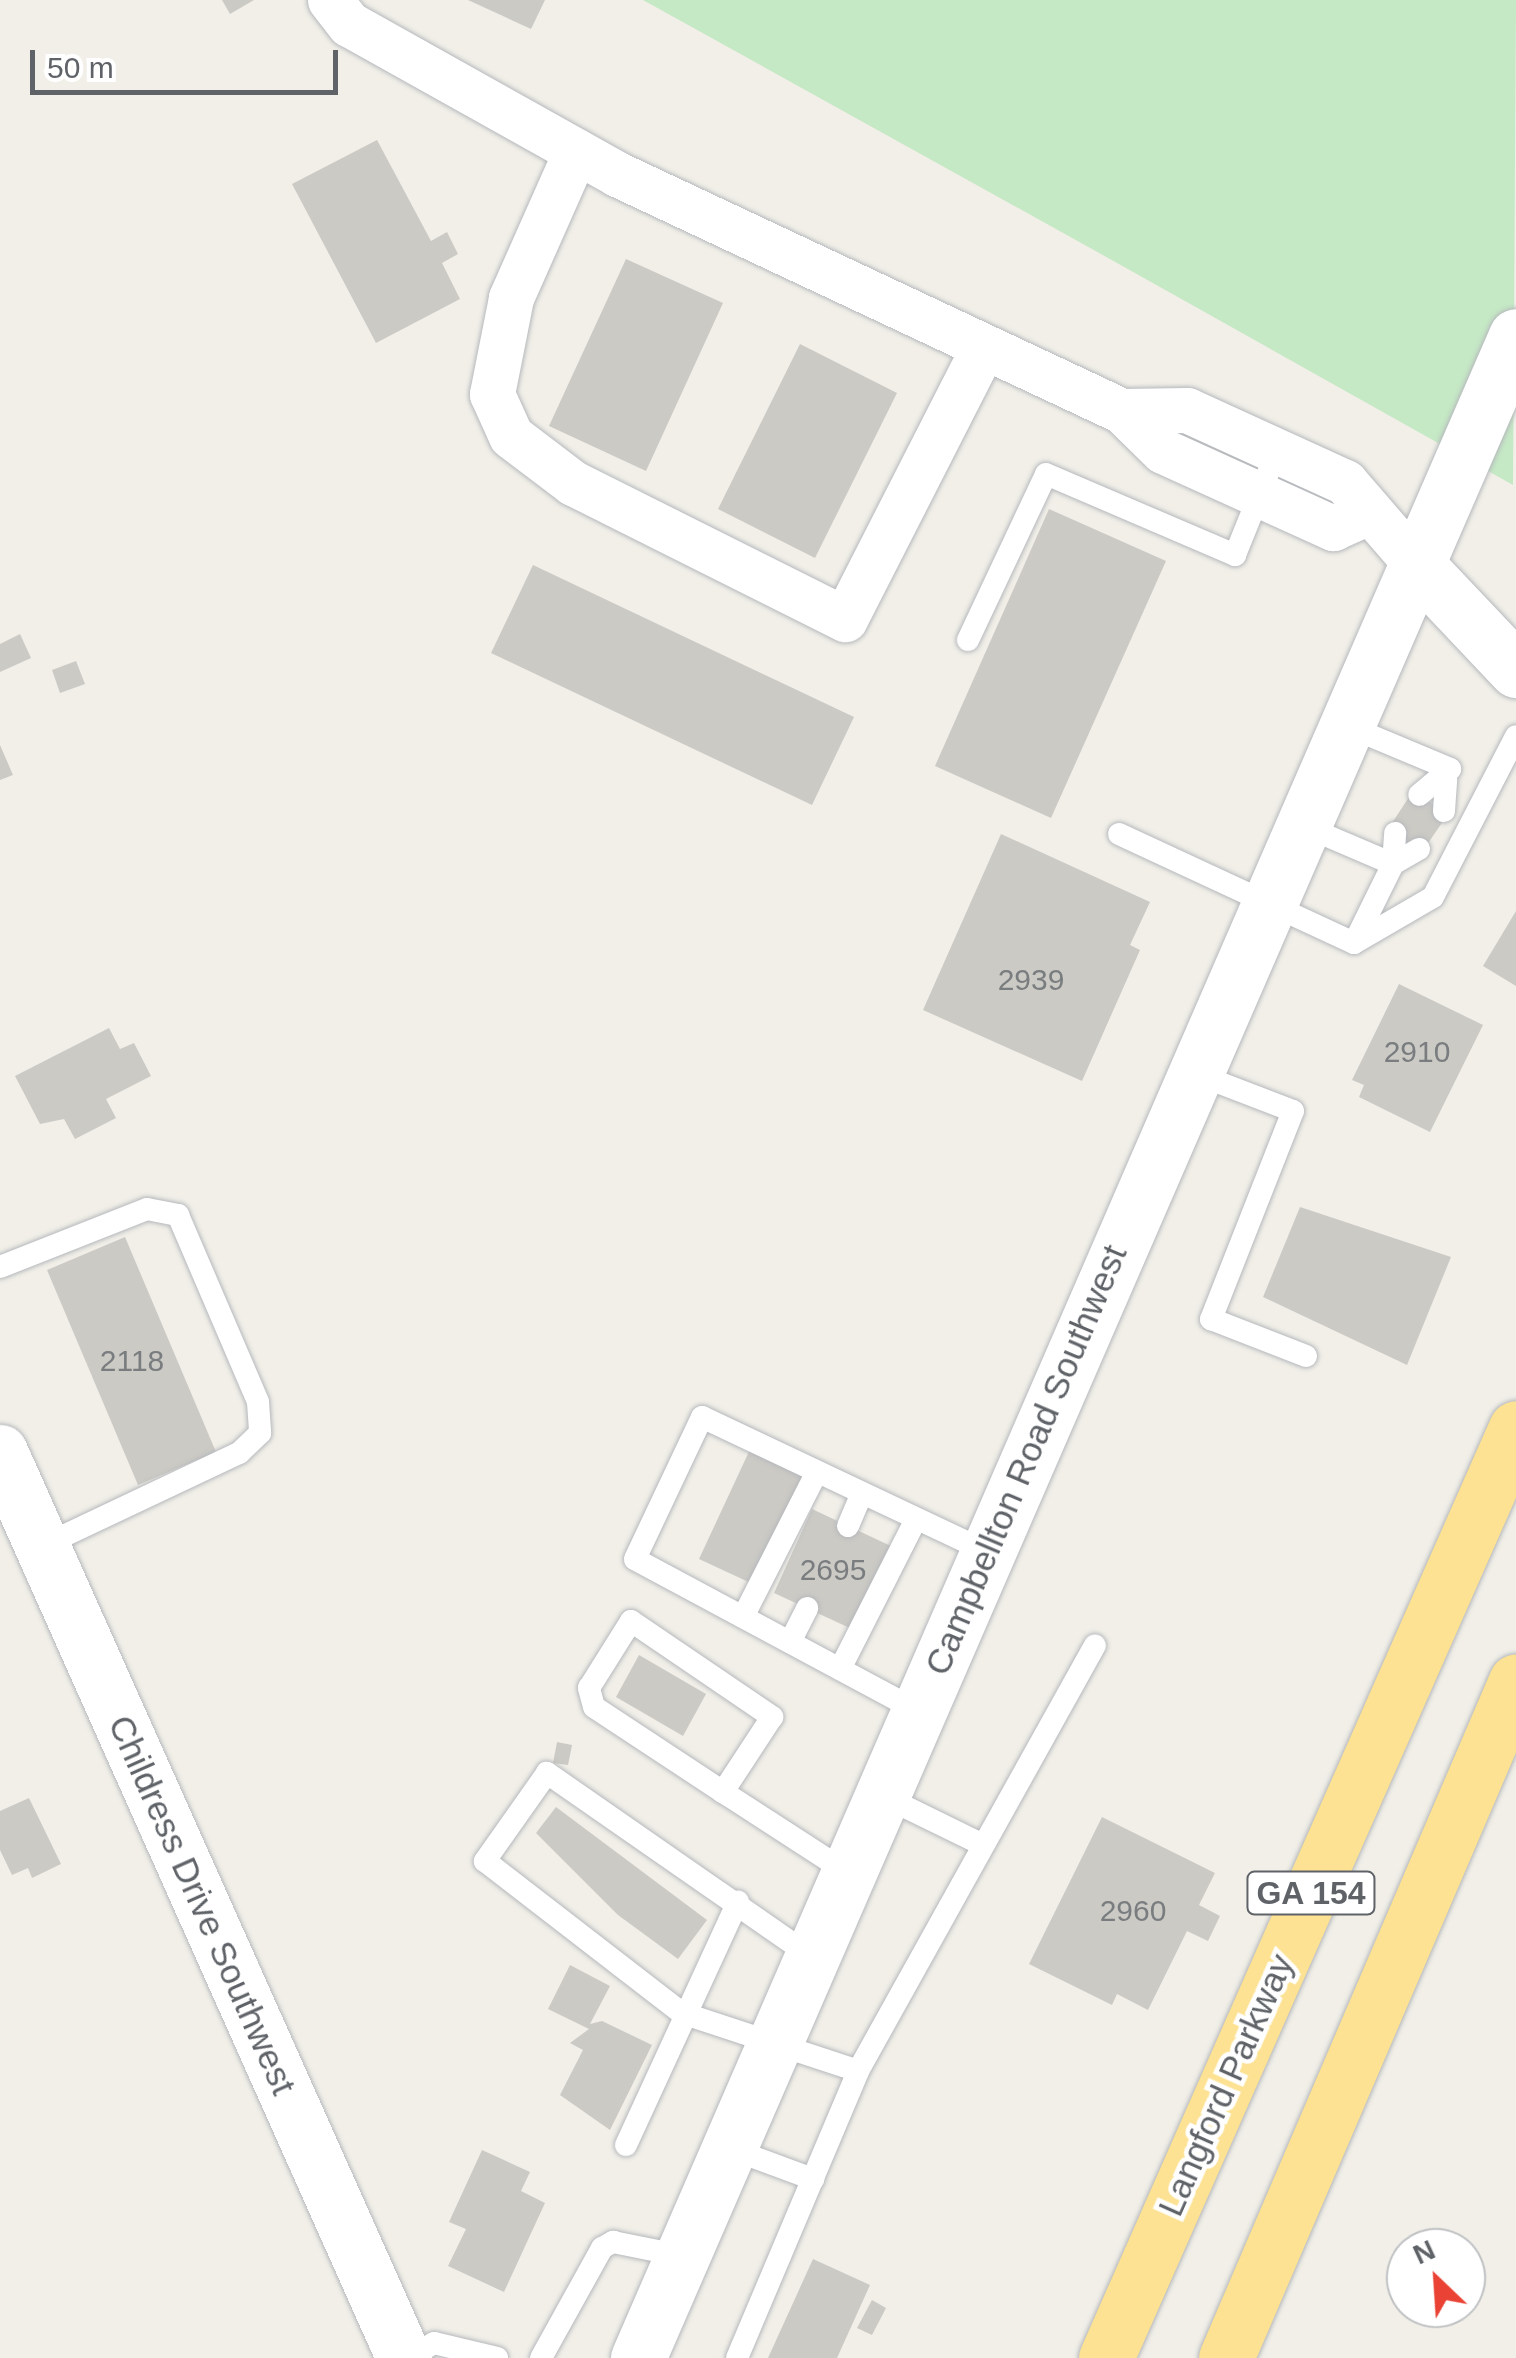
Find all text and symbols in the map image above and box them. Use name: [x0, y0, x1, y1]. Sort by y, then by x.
scale bar: [35, 30, 342, 92]
text: 50 m: [47, 51, 114, 84]
house number: 2939: [998, 962, 1064, 998]
house number: 2910: [1384, 1034, 1450, 1070]
street label: Campbellton Road Southwest: [916, 1239, 1136, 1681]
house number: 2118: [100, 1343, 164, 1379]
house number: 2695: [800, 1552, 866, 1588]
street label: Childress Drive Southwest: [99, 1709, 305, 2101]
road number: GA 154: [1244, 1866, 1378, 1920]
house number: 2960: [1100, 1893, 1166, 1929]
street label: Langford Parkway: [1149, 1948, 1303, 2222]
north arrow: [1386, 2228, 1486, 2328]
text: N: [1408, 2234, 1440, 2270]

